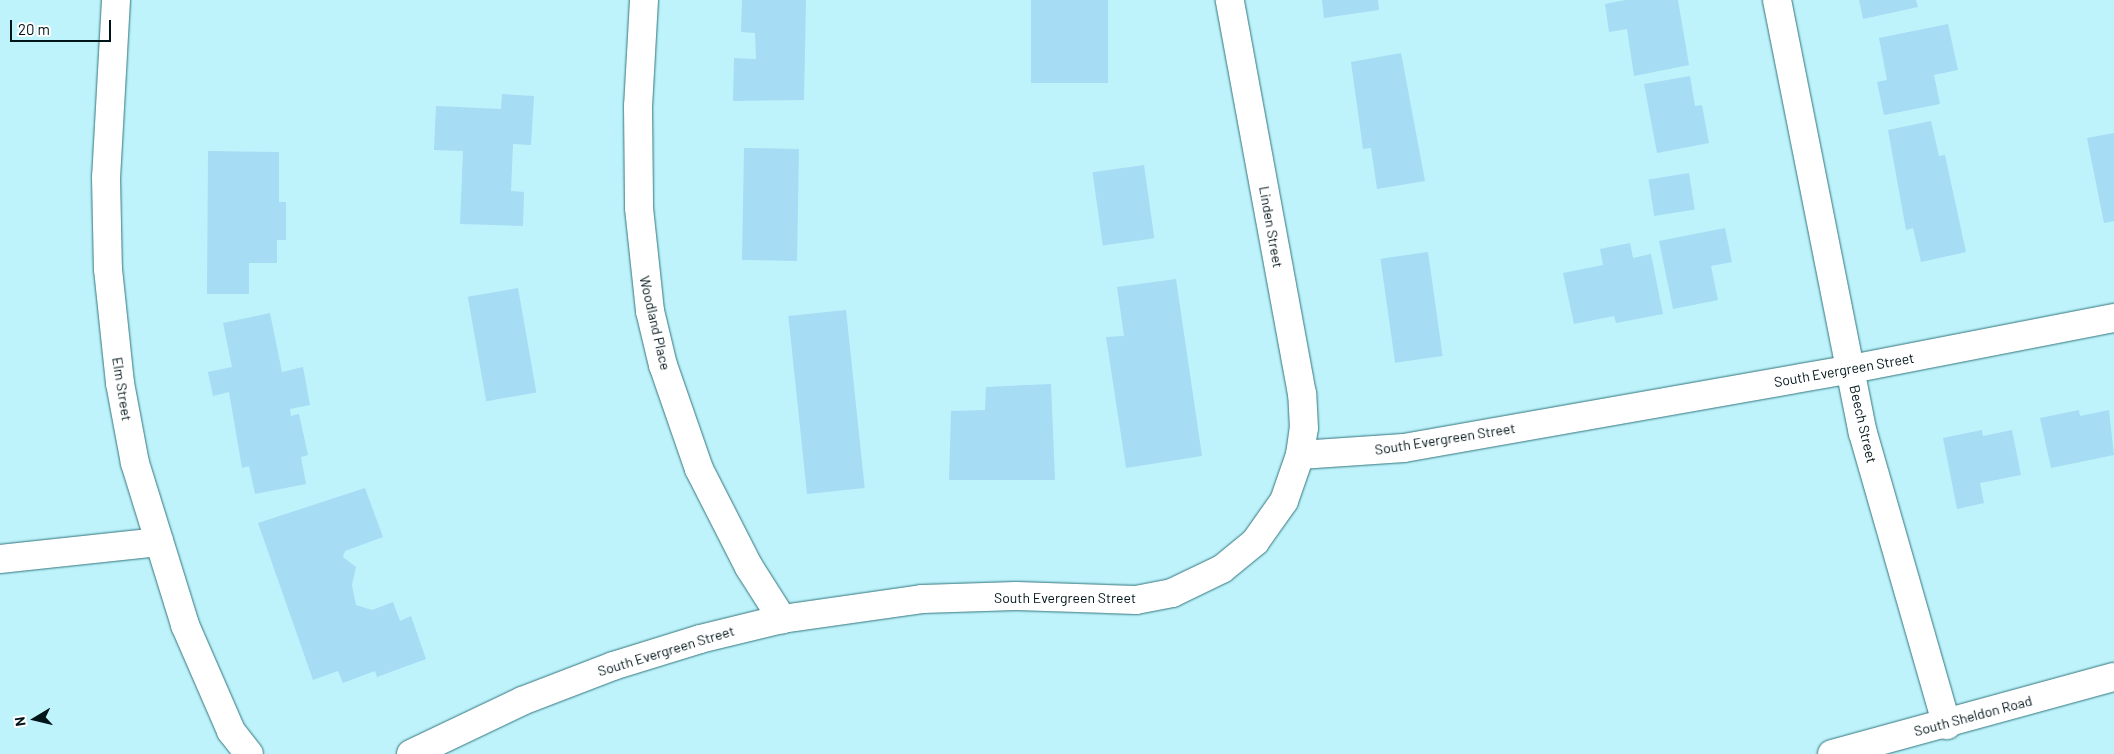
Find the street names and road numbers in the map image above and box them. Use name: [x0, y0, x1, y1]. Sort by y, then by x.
street label: Linden Street: [1256, 185, 1286, 269]
street label: Woodland Place: [636, 274, 674, 372]
street label: South Evergreen Street: [1773, 349, 1915, 391]
street label: Elm Street: [109, 356, 135, 422]
street label: Beech Street: [1846, 383, 1880, 465]
street label: South Evergreen Street: [1374, 420, 1516, 458]
street label: South Evergreen Street: [994, 590, 1136, 606]
street label: South Evergreen Street: [596, 622, 736, 680]
street label: South Sheldon Road: [1912, 692, 2034, 740]

